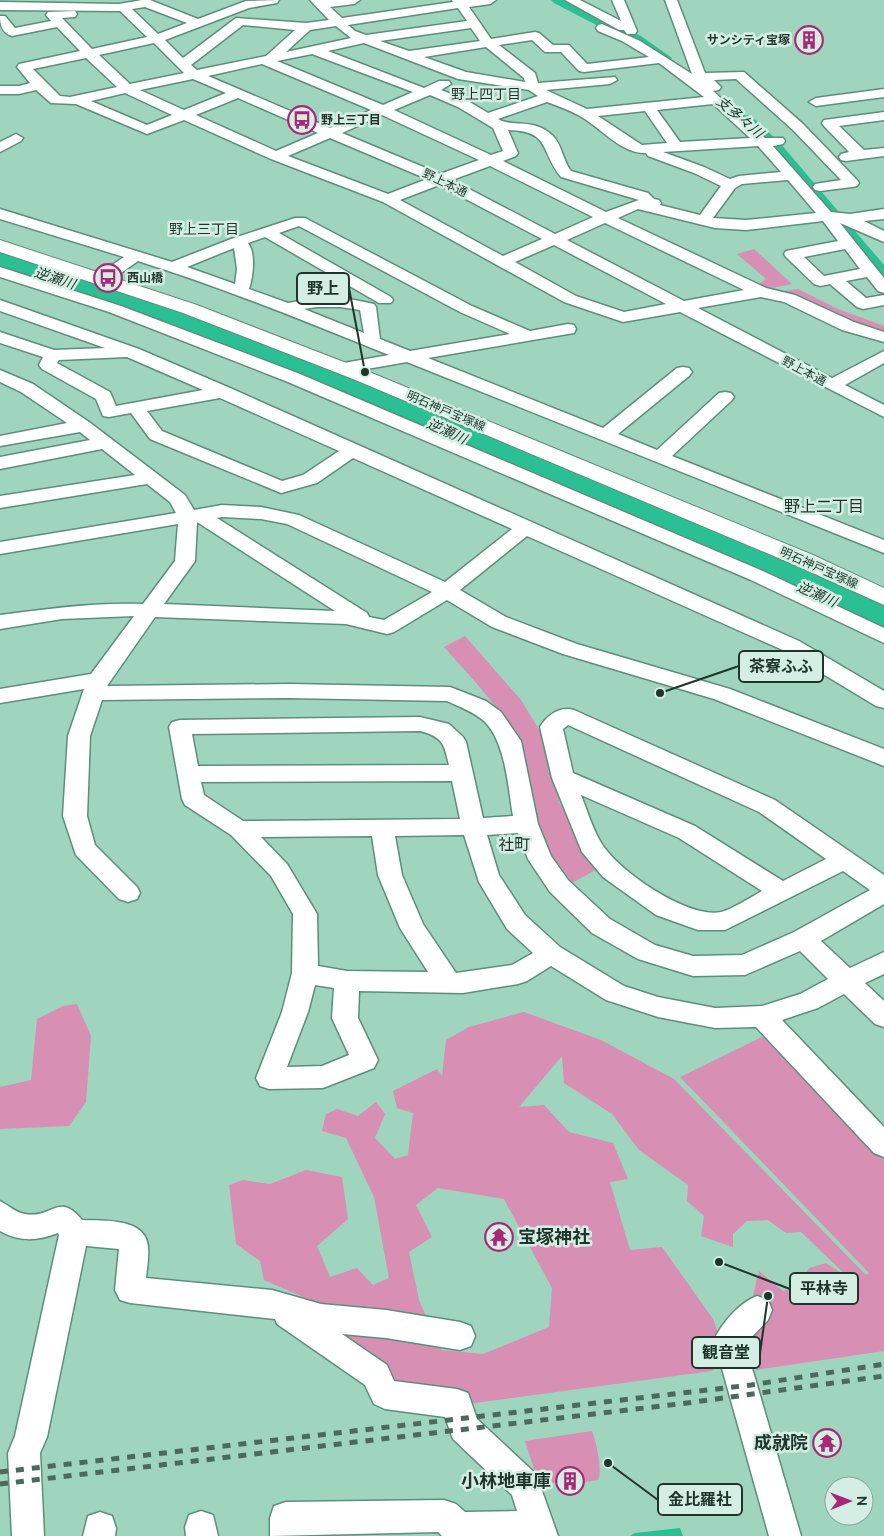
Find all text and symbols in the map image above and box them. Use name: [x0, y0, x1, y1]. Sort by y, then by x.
building icon: サンシティ宝塚: [794, 25, 824, 55]
place label: サンシティ宝塚: [707, 33, 790, 46]
district label: 野上四丁目: [451, 86, 521, 102]
water label: 支多々川: [713, 93, 768, 142]
bus stop icon: 野上三丁目: [287, 105, 317, 135]
place label: 野上三丁目: [321, 113, 381, 126]
street label: 野上本通: [421, 166, 470, 199]
district label: 野上三丁目: [169, 221, 239, 237]
bus stop icon: 西山橋: [93, 263, 123, 293]
water label: 逆瀬川: [33, 264, 79, 293]
place label: 西山橋: [127, 271, 164, 284]
callout: 野上: [297, 273, 349, 304]
text: 野上: [307, 279, 339, 297]
street label: 野上本通: [780, 354, 828, 388]
street label: 明石神戸宝塚線: [405, 388, 487, 433]
water label: 逆瀬川: [425, 415, 471, 448]
district label: 野上二丁目: [784, 497, 864, 515]
street label: 明石神戸宝塚線: [778, 545, 860, 591]
water label: 逆瀬川: [795, 578, 841, 611]
callout: 茶寮ふふ: [739, 651, 823, 682]
text: 茶寮ふふ: [749, 657, 813, 675]
district label: 社町: [498, 835, 530, 853]
temple icon: 宝塚神社: [484, 1222, 514, 1252]
place label: 宝塚神社: [518, 1226, 590, 1246]
callout: 平林寺: [790, 1273, 858, 1304]
text: 平林寺: [800, 1279, 848, 1297]
callout: 観音堂: [692, 1337, 760, 1368]
text: 観音堂: [702, 1343, 750, 1361]
temple icon: 成就院: [812, 1428, 842, 1458]
place label: 成就院: [754, 1432, 808, 1452]
building icon: 小林地車庫: [555, 1466, 585, 1496]
place label: 小林地車庫: [461, 1470, 551, 1490]
north arrow: [824, 1476, 874, 1526]
callout: 金比羅社: [658, 1484, 742, 1515]
text: 金比羅社: [668, 1490, 732, 1508]
text: N: [854, 1495, 870, 1506]

